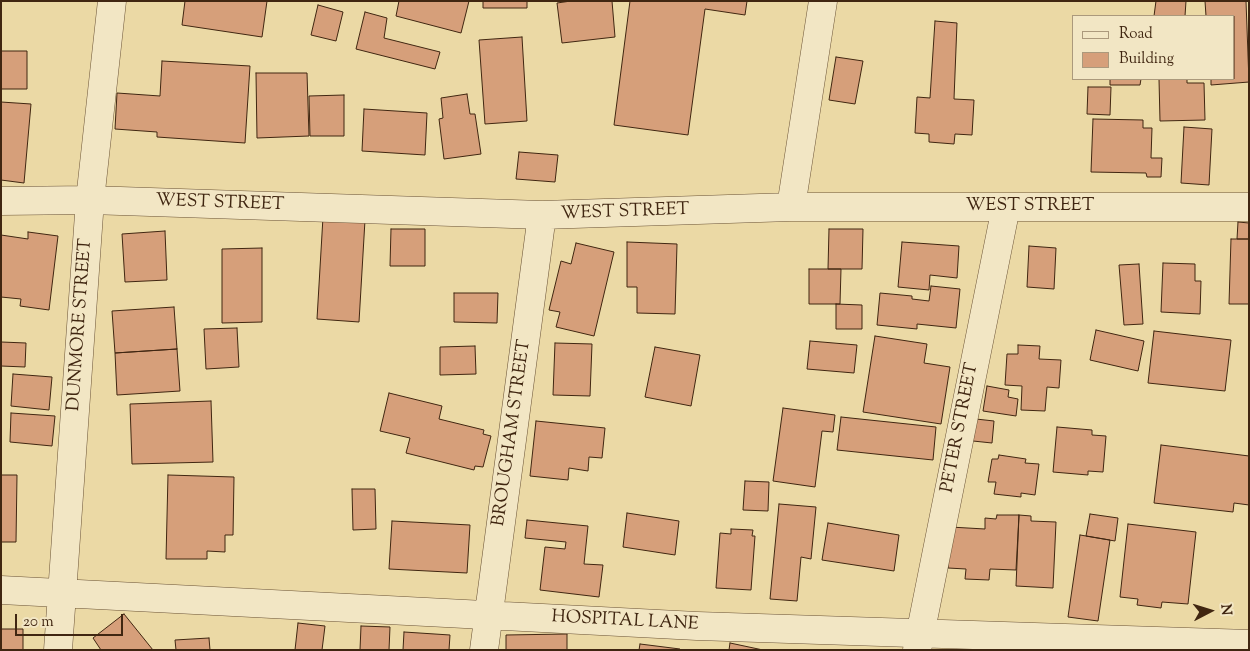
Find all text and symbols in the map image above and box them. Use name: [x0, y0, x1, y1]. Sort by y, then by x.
legend: [1072, 15, 1235, 80]
text: Road: [1119, 24, 1153, 45]
text: Building: [1119, 49, 1174, 70]
street label: WEST STREET: [155, 191, 285, 217]
street label: WEST STREET: [966, 196, 1094, 218]
street label: WEST STREET: [560, 200, 690, 226]
street label: DUNMORE STREET: [64, 238, 98, 412]
street label: BROUGHAM STREET: [489, 338, 537, 528]
street label: PETER STREET: [938, 361, 984, 495]
north arrow: [1185, 586, 1235, 636]
text: N: [1214, 603, 1235, 616]
scale bar: [18, 604, 125, 636]
street label: HOSPITAL LANE: [551, 607, 699, 637]
text: 20 m: [23, 612, 54, 633]

